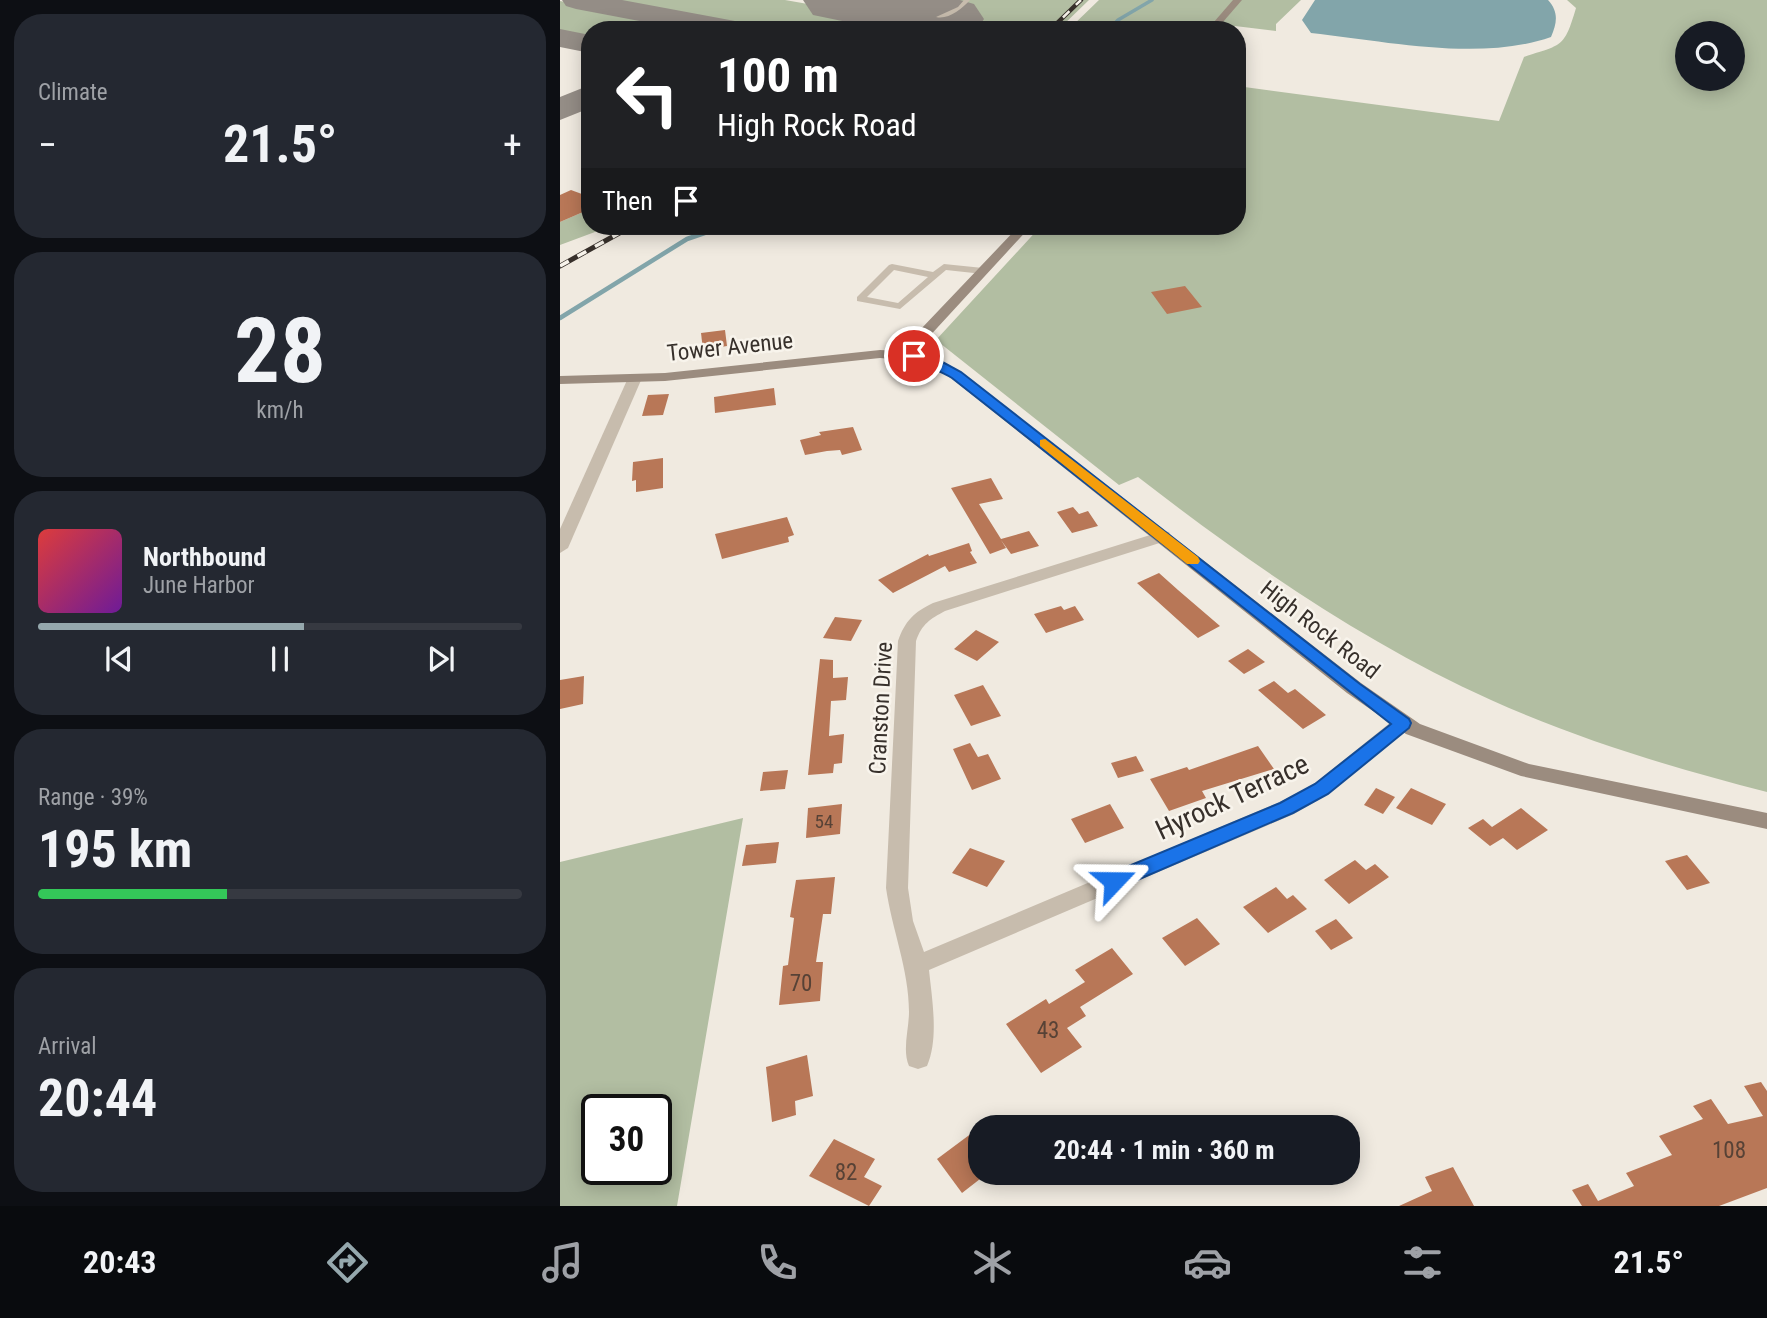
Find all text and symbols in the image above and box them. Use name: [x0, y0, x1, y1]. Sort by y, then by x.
map controls: [1675, 21, 1745, 91]
button: search: [1675, 21, 1745, 91]
text: 100 m: [717, 47, 839, 104]
icon: left: [602, 49, 693, 140]
text: Climate: [38, 79, 108, 106]
text: High Rock Road: [717, 106, 917, 144]
text: 21.5°: [223, 114, 337, 175]
text: −: [38, 123, 57, 167]
text: +: [503, 123, 522, 167]
icon: arrive: [667, 182, 705, 220]
text: Then: [602, 186, 653, 216]
text: 28: [234, 298, 326, 404]
pin: [884, 326, 944, 386]
street label: Tower Avenue: [666, 327, 794, 367]
icon: arrive: [895, 337, 933, 375]
text: km/h: [256, 397, 304, 424]
text: Northbound: [143, 542, 266, 572]
text: June Harbor: [143, 572, 255, 599]
street label: High Rock Road: [1255, 575, 1385, 685]
icon: previous: [100, 640, 138, 678]
icon: pause: [261, 640, 299, 678]
icon: next: [422, 640, 460, 678]
street label: Cranston Drive: [864, 641, 898, 775]
street label: Hyrock Terrace: [1150, 747, 1314, 847]
text: Range · 39%: [38, 784, 148, 811]
house number: 54: [815, 810, 833, 833]
text: 195 km: [38, 819, 192, 880]
position arrow: [1077, 844, 1151, 918]
house number: 70: [790, 970, 812, 997]
house number: 43: [1037, 1017, 1059, 1044]
text: Arrival: [38, 1033, 97, 1060]
text: 20:44: [38, 1068, 157, 1129]
speed limit sign: 30: [581, 1094, 672, 1185]
text: 20:44 · 1 min · 360 m: [1054, 1135, 1274, 1165]
house number: 108: [1712, 1137, 1746, 1164]
house number: 82: [835, 1159, 857, 1186]
icon: directions: [323, 1238, 372, 1287]
icon: music: [538, 1238, 587, 1287]
icon: phone: [753, 1238, 802, 1287]
icon: climate: [968, 1238, 1017, 1287]
icon: car: [1183, 1238, 1232, 1287]
icon: filters: [1398, 1238, 1447, 1287]
text: 20:43: [83, 1243, 157, 1281]
text: 21.5°: [1614, 1243, 1684, 1281]

